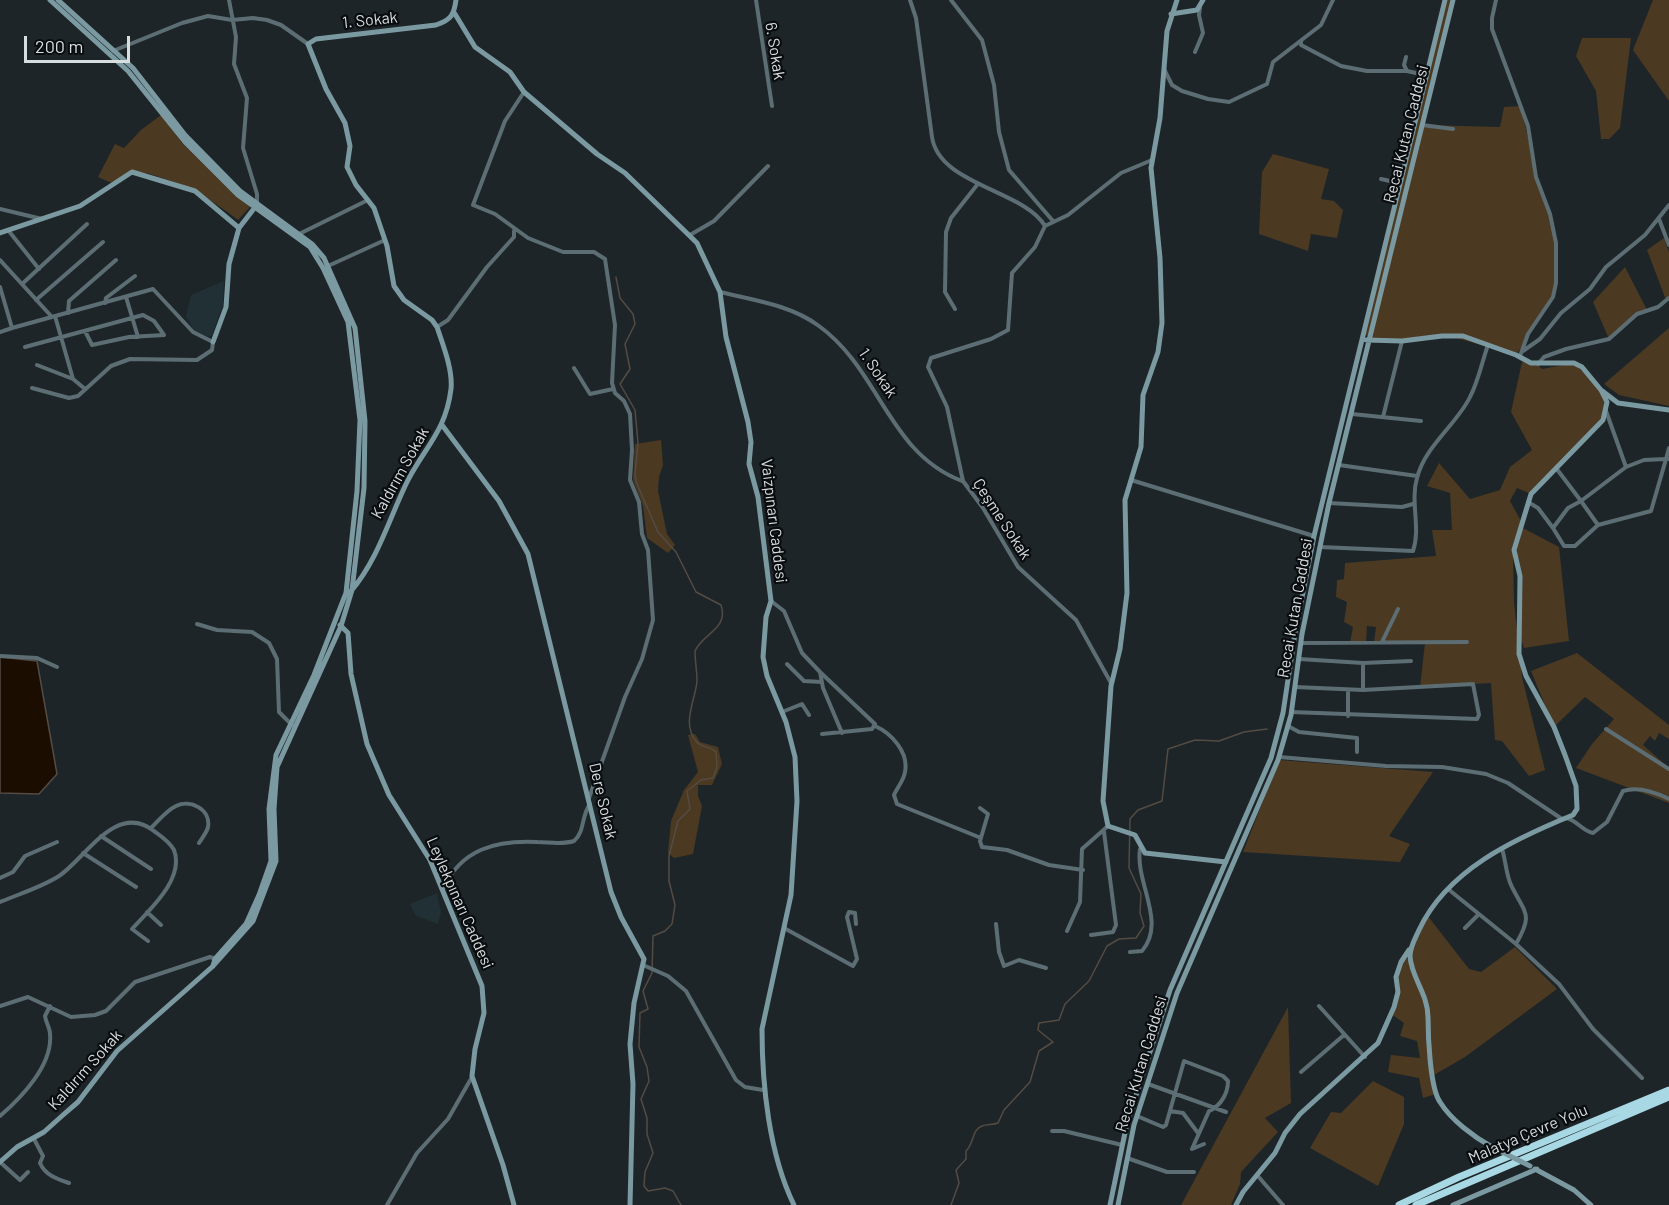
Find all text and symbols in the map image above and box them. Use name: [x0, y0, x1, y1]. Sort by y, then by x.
street label: 1. Sokak: [341, 8, 399, 32]
street label: 6. Sokak: [761, 21, 789, 81]
scale bar: [27, 24, 134, 62]
text: 200 m: [35, 35, 83, 57]
street label: Recai Kutan Caddesi: [1380, 63, 1432, 205]
street label: 1. Sokak: [855, 345, 901, 401]
street label: Kaldırım Sokak: [367, 424, 433, 522]
street label: Vaizpınarı Caddesi: [757, 458, 791, 584]
street label: Çeşme Sokak: [969, 475, 1035, 563]
street label: Recai Kutan Caddesi: [1273, 537, 1317, 679]
street label: Dere Sokak: [585, 761, 621, 841]
street label: Leylekpınarı Caddesi: [422, 834, 498, 972]
street label: Recai Kutan Caddesi: [1111, 993, 1171, 1135]
street label: Kaldırım Sokak: [44, 1026, 126, 1114]
street label: Malatya Çevre Yolu: [1465, 1100, 1591, 1168]

